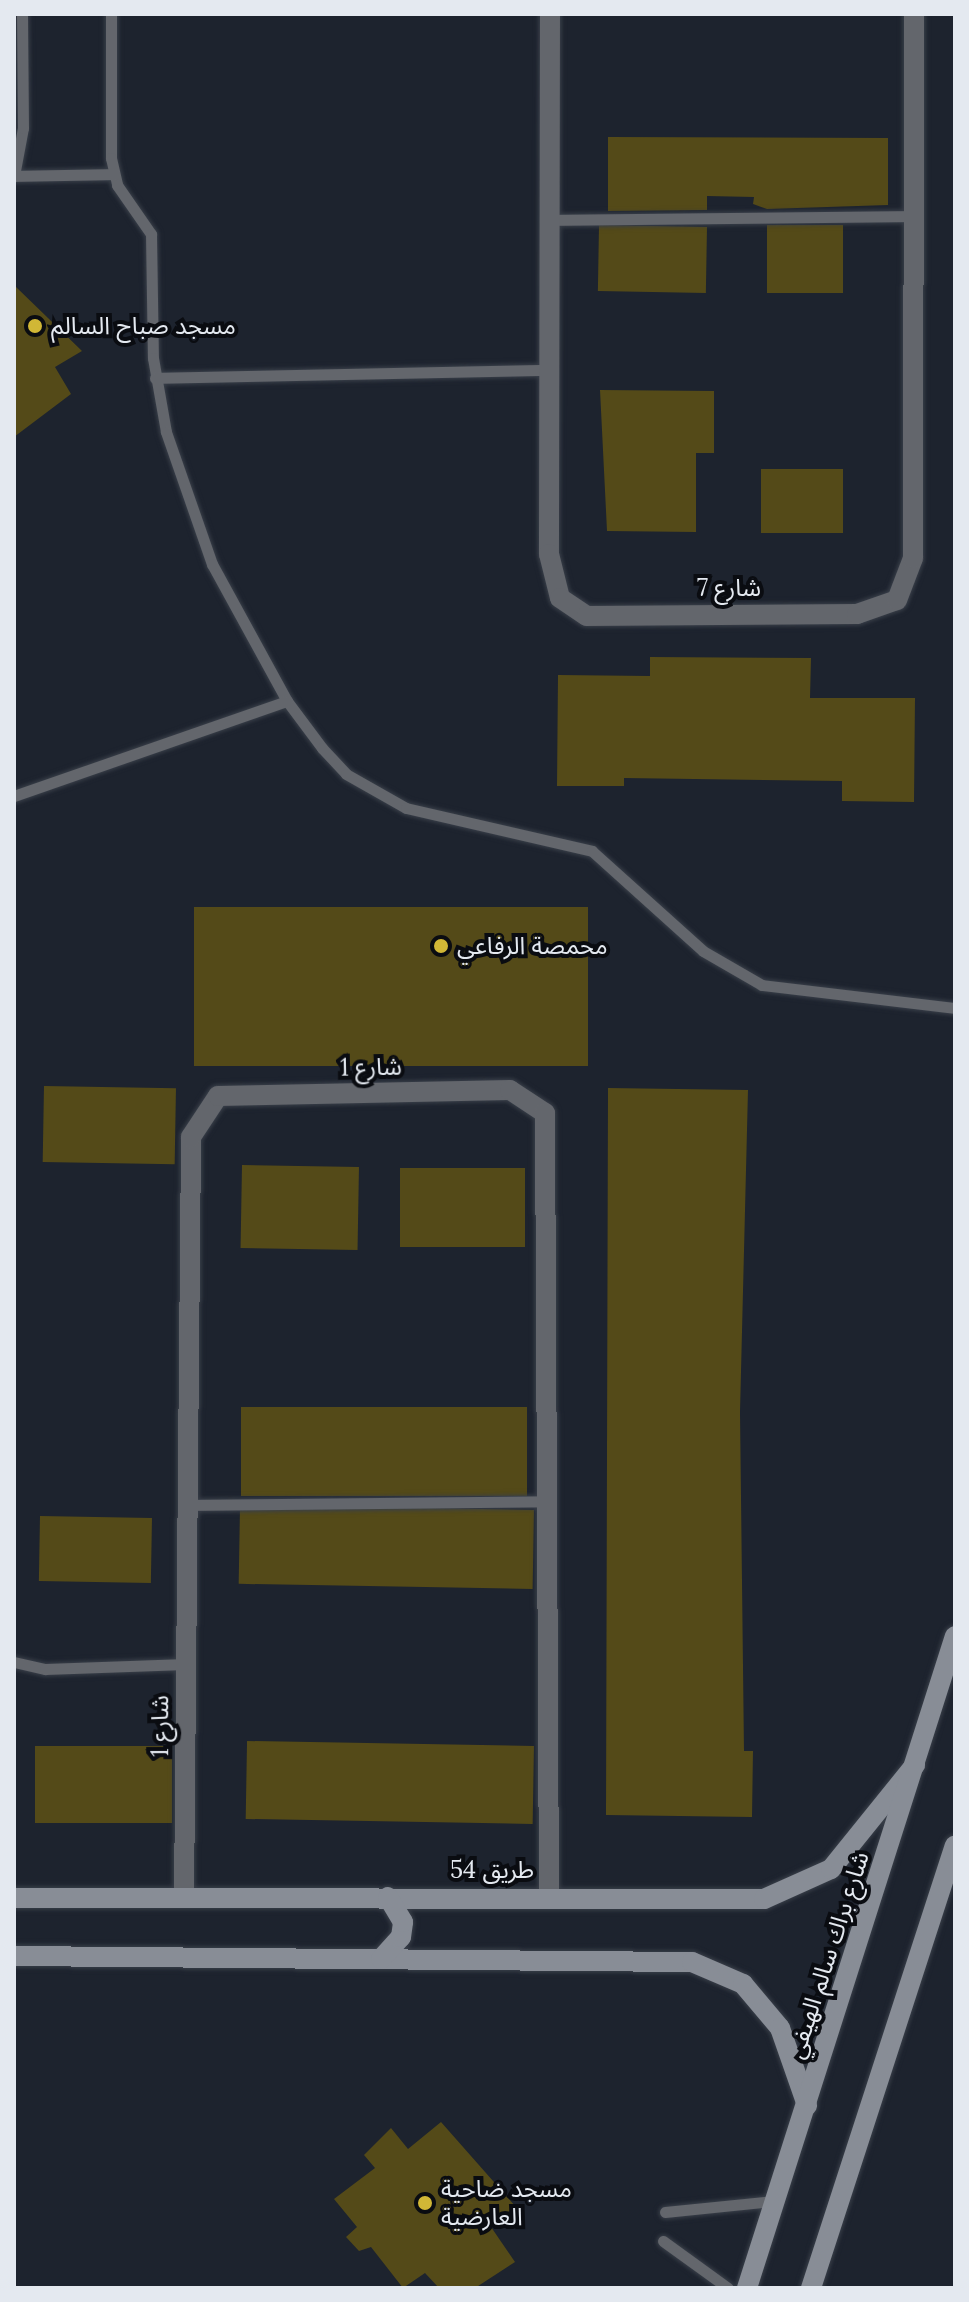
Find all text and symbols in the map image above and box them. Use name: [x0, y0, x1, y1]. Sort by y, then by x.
place label: مسجد صباح السالم: [51, 312, 236, 340]
marker: مسجد صباح السالم: [26, 317, 44, 335]
street label: شارع 7: [697, 574, 761, 602]
place label: محمصة الرفاعي: [457, 932, 608, 960]
marker: محمصة الرفاعي: [432, 937, 450, 955]
street label: شارع 1: [340, 1052, 402, 1082]
street label: شارع 1: [146, 1695, 174, 1757]
street label: شارع براك سالم الهيفي: [781, 1848, 875, 2062]
street label: طريق 54: [450, 1856, 534, 1884]
place label: مسجد ضاحية العارضية: [441, 2175, 572, 2231]
marker: مسجد ضاحية العارضية: [416, 2194, 434, 2212]

